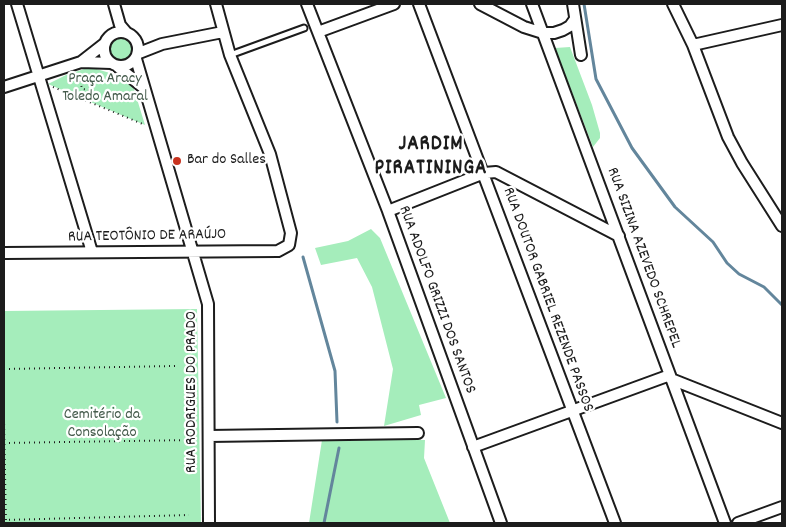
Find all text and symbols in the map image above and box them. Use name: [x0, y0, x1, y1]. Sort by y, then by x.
park label: Praça Aracy Toledo Amaral: [62, 70, 148, 108]
district label: JARDIM PIRATININGA: [373, 133, 489, 183]
place label: Bar do Salles: [187, 151, 266, 171]
marker: Bar do Salles: [171, 155, 183, 167]
street label: RUA SIZINA AZEVEDO SCHREPEL: [601, 165, 685, 351]
street label: RUA DOUTOR GABRIEL REZENDE PASSOS: [497, 185, 597, 415]
street label: RUA ADOLFO GRIZZI DOS SANTOS: [393, 203, 479, 397]
street label: RUA TEOTÔNIO DE ARAÚJO: [68, 226, 226, 248]
street label: RUA RODRIGUES DO PRADO: [183, 311, 203, 473]
park label: Cemitério da Consolação: [64, 406, 140, 444]

